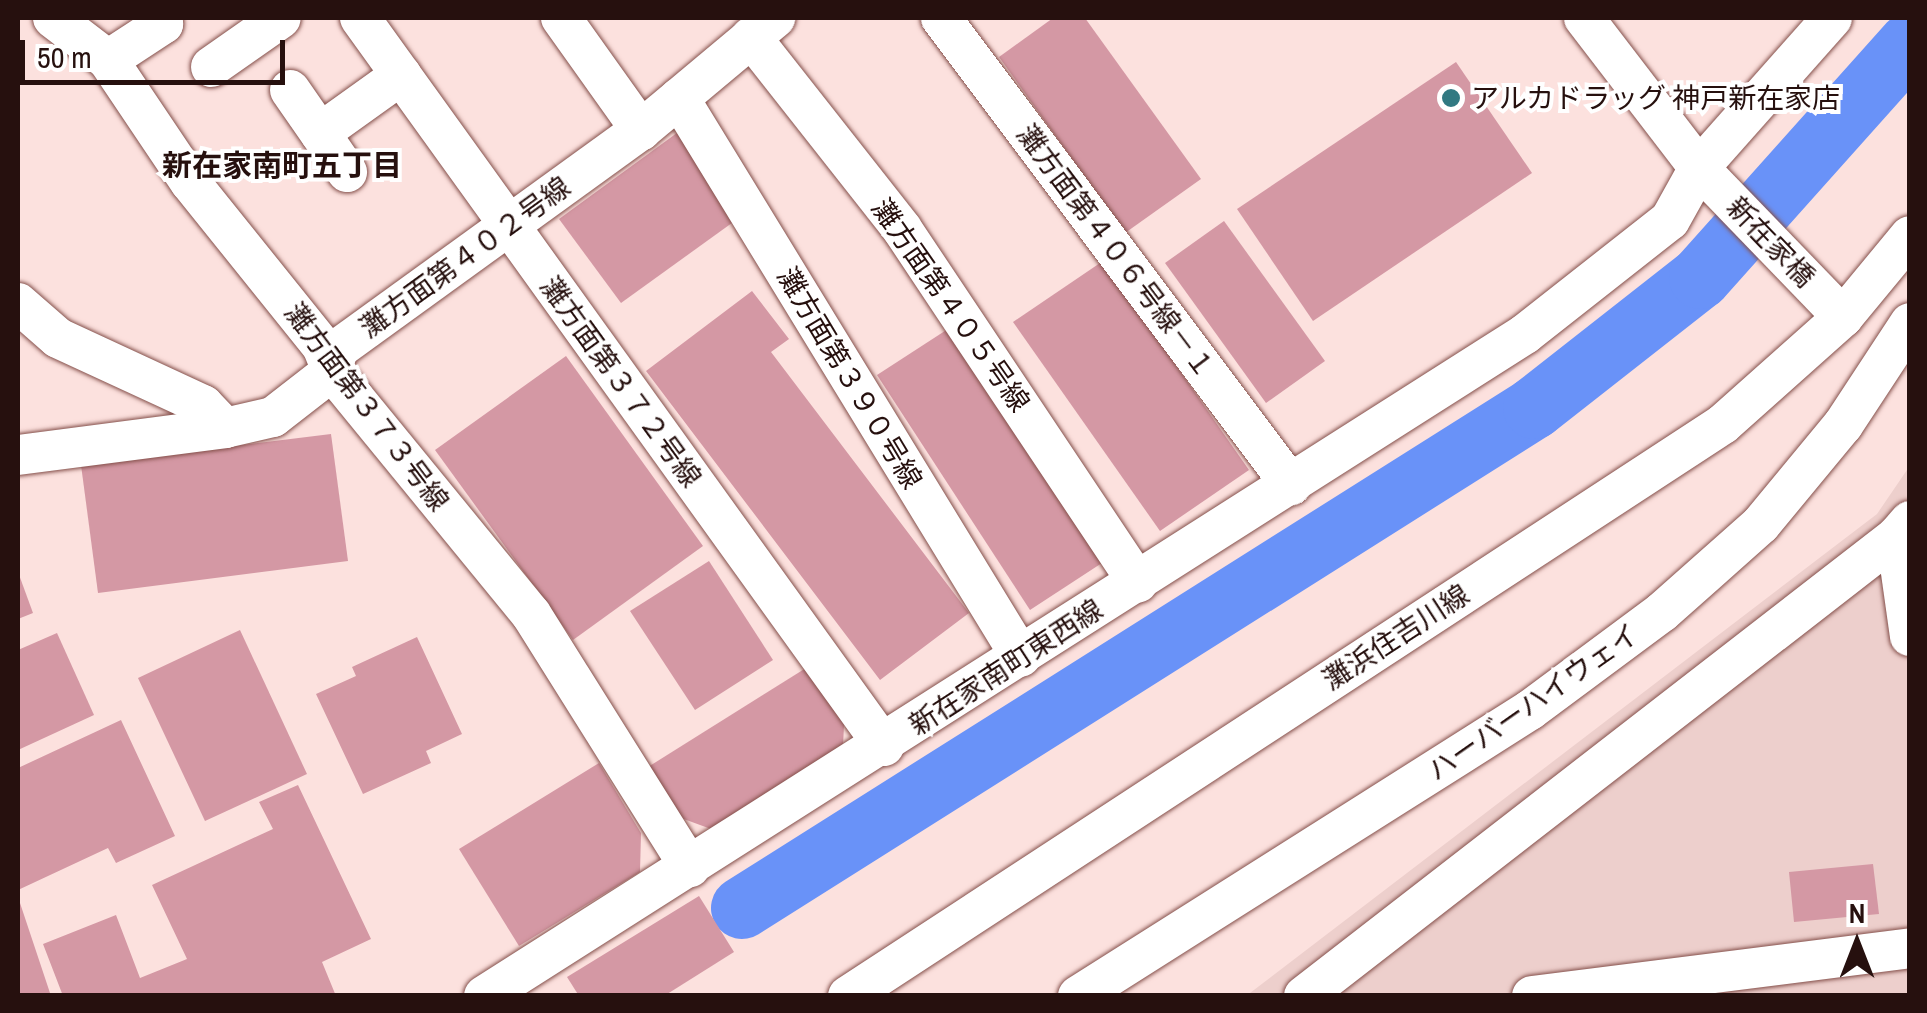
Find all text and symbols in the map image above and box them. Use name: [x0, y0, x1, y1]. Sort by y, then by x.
scale bar: [25, 20, 290, 82]
text: 50 m: [37, 37, 92, 77]
place label: アルカドラッグ 神戸新在家店: [1471, 81, 1841, 115]
marker: アルカドラッグ 神戸新在家店: [1440, 87, 1462, 109]
street label: 灘方面第４０６号線－１: [1010, 118, 1222, 384]
district label: 新在家南町五丁目: [162, 147, 402, 183]
street label: 灘方面第４０２号線: [353, 169, 577, 345]
street label: 新在家橋: [1720, 190, 1822, 294]
street label: 灘方面第４０５号線: [865, 192, 1037, 418]
street label: 灘方面第３９０号線: [771, 261, 929, 495]
street label: 灘方面第３７２号線: [533, 270, 709, 494]
street label: 灘方面第３７３号線: [278, 296, 456, 518]
street label: 灘浜住吉川線: [1316, 577, 1476, 697]
street label: 新在家南町東西線: [903, 592, 1109, 742]
street label: ハーバーハイウェイ: [1420, 616, 1646, 788]
north arrow: [1807, 893, 1907, 993]
text: N: [1849, 894, 1865, 932]

